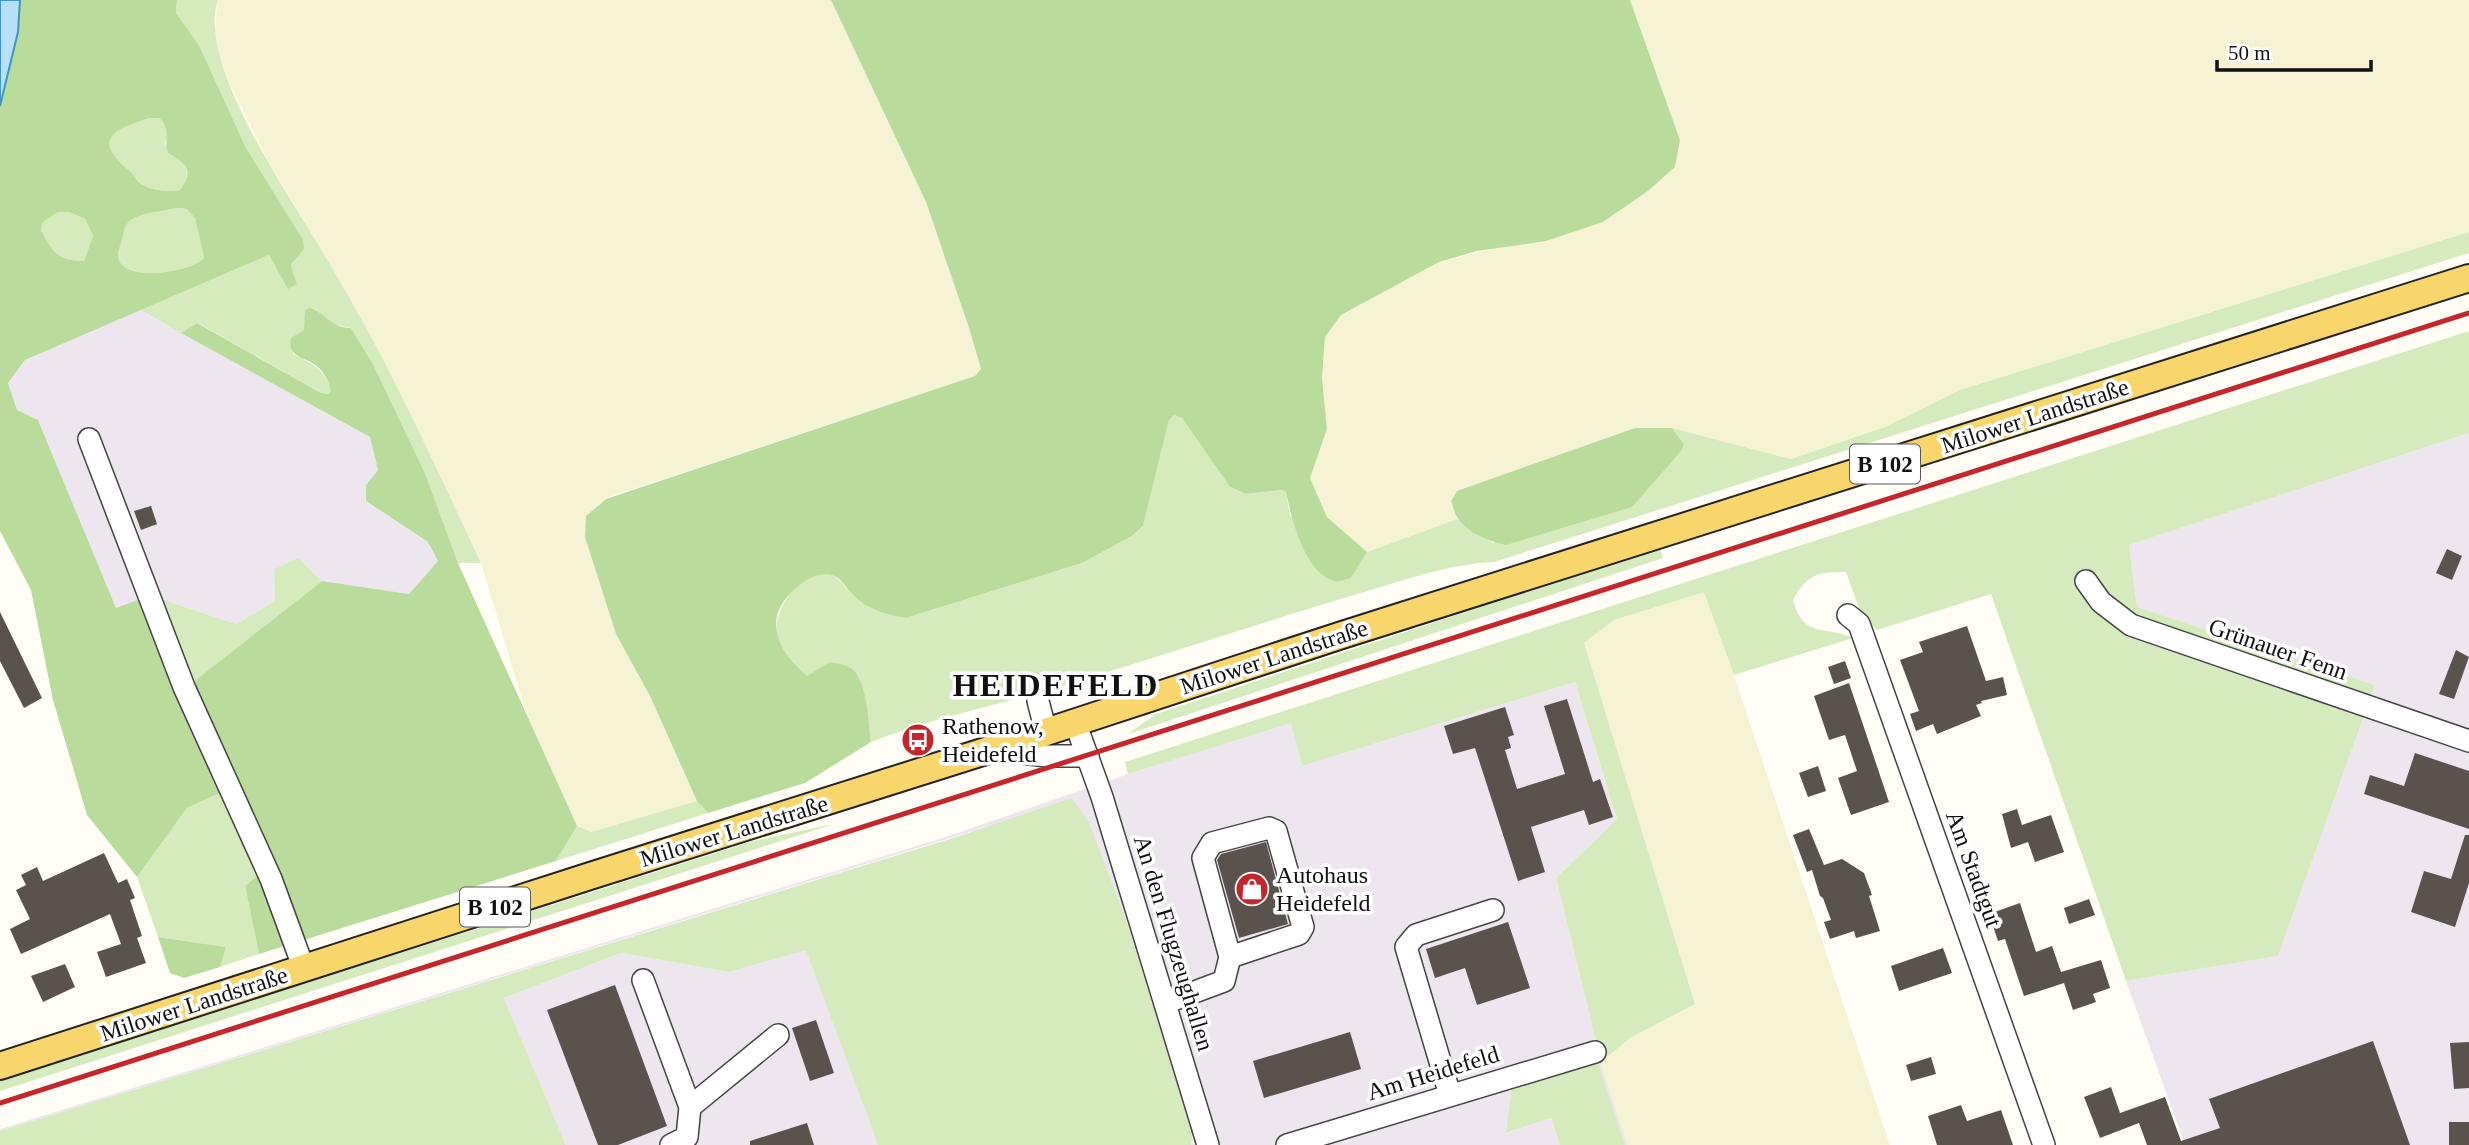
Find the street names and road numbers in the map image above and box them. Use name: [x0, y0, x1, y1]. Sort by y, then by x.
street label: Milower Landstraße: [1938, 373, 2132, 459]
road number: B 102: [1850, 445, 1920, 484]
street label: Grünauer Fenn: [2205, 613, 2351, 685]
street label: Milower Landstraße: [1177, 614, 1371, 700]
street label: Milower Landstraße: [637, 790, 831, 872]
street label: Am Stadtgut: [1941, 807, 2007, 931]
street label: An den Flugzeughallen: [1129, 832, 1219, 1054]
road number: B 102: [460, 888, 530, 926]
street label: Milower Landstraße: [97, 961, 291, 1047]
street label: Am Heidefeld: [1364, 1041, 1502, 1105]

